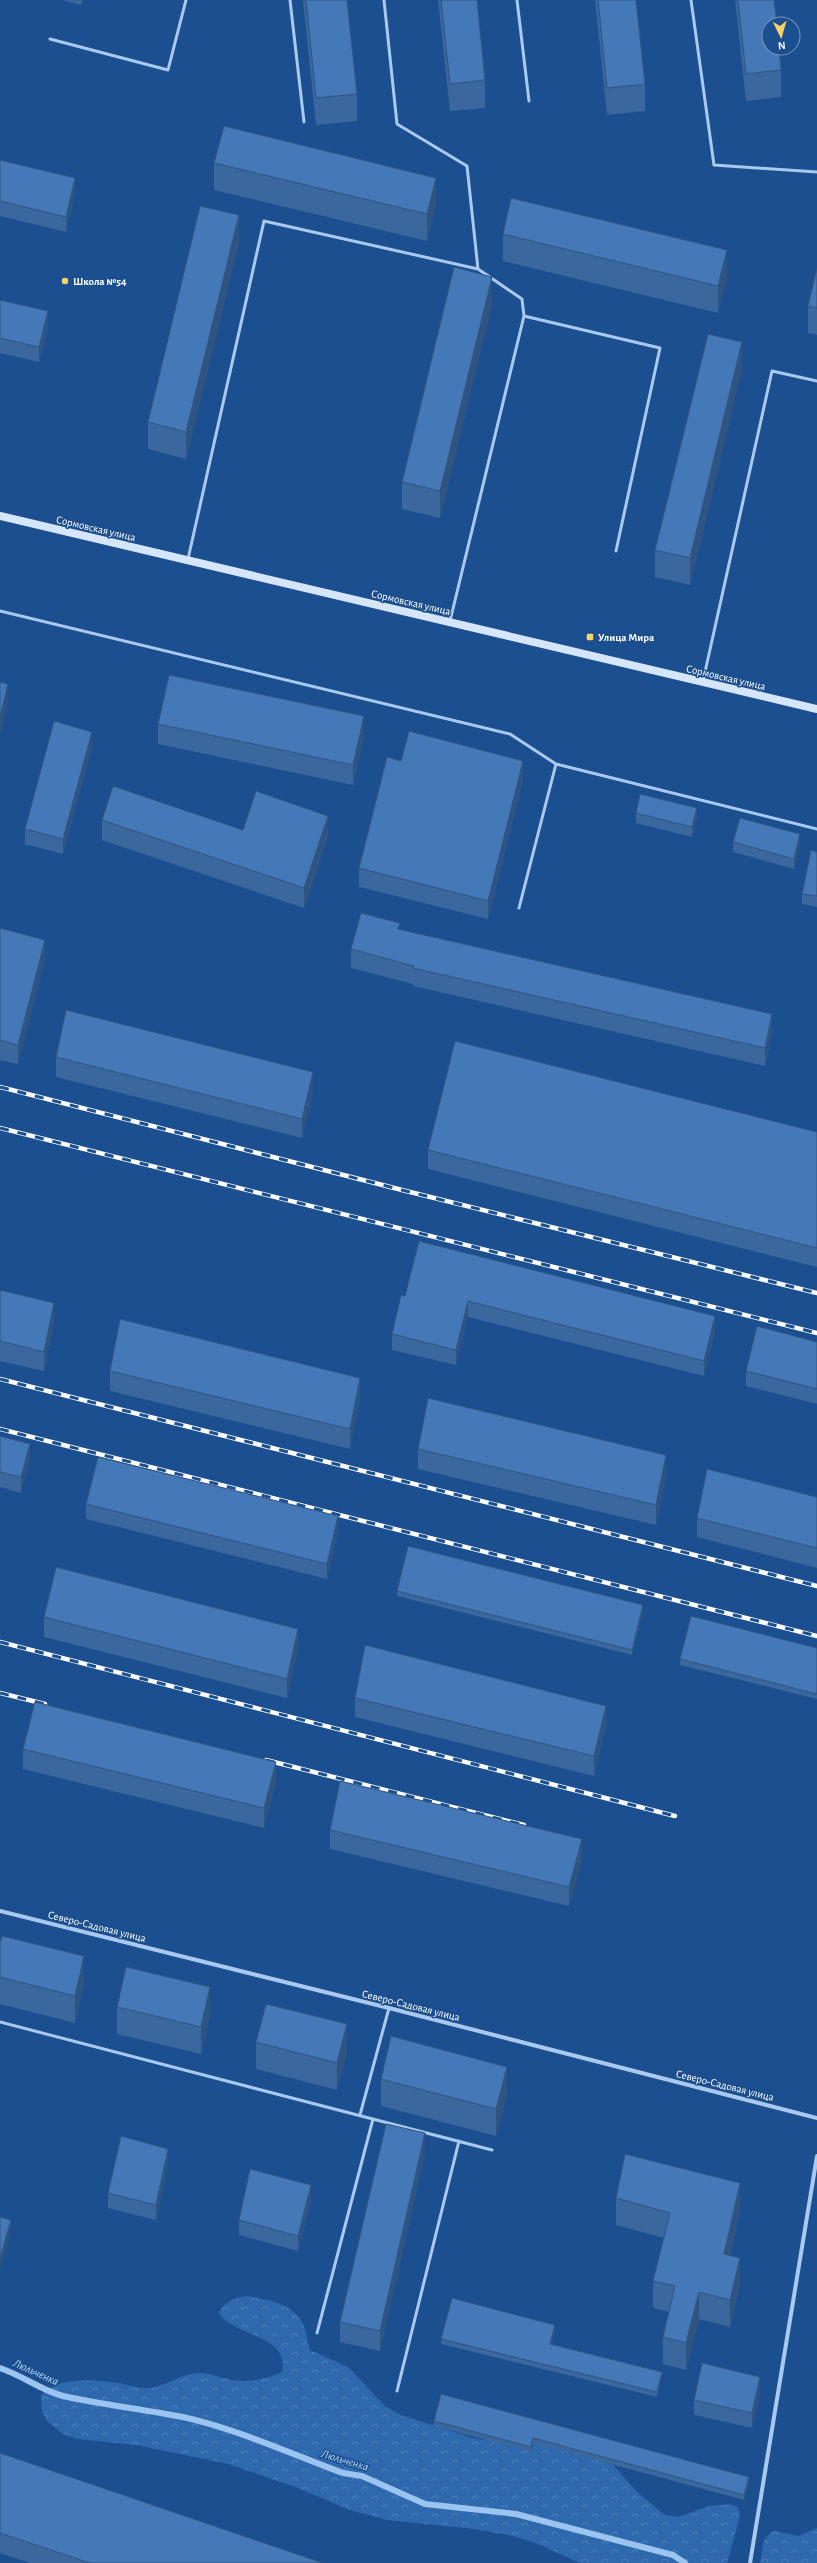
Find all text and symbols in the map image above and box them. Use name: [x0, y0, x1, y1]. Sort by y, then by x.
north arrow: [761, 16, 801, 56]
text: N: [778, 40, 786, 51]
marker: Школа №54: [60, 276, 70, 286]
place label: Школа №54: [73, 276, 127, 287]
street label: Сормовская улица: [55, 514, 137, 543]
street label: Сормовская улица: [370, 588, 452, 617]
marker: Улица Мира: [585, 632, 595, 642]
place label: Улица Мира: [598, 632, 654, 643]
street label: Сормовская улица: [685, 663, 767, 692]
street label: Северо-Садовая улица: [47, 1909, 147, 1944]
street label: Северо-Садовая улица: [361, 1988, 461, 2023]
street label: Северо-Садовая улица: [675, 2068, 775, 2103]
water label: Люльченка: [10, 2356, 61, 2387]
water label: Люльченка: [319, 2447, 370, 2473]

